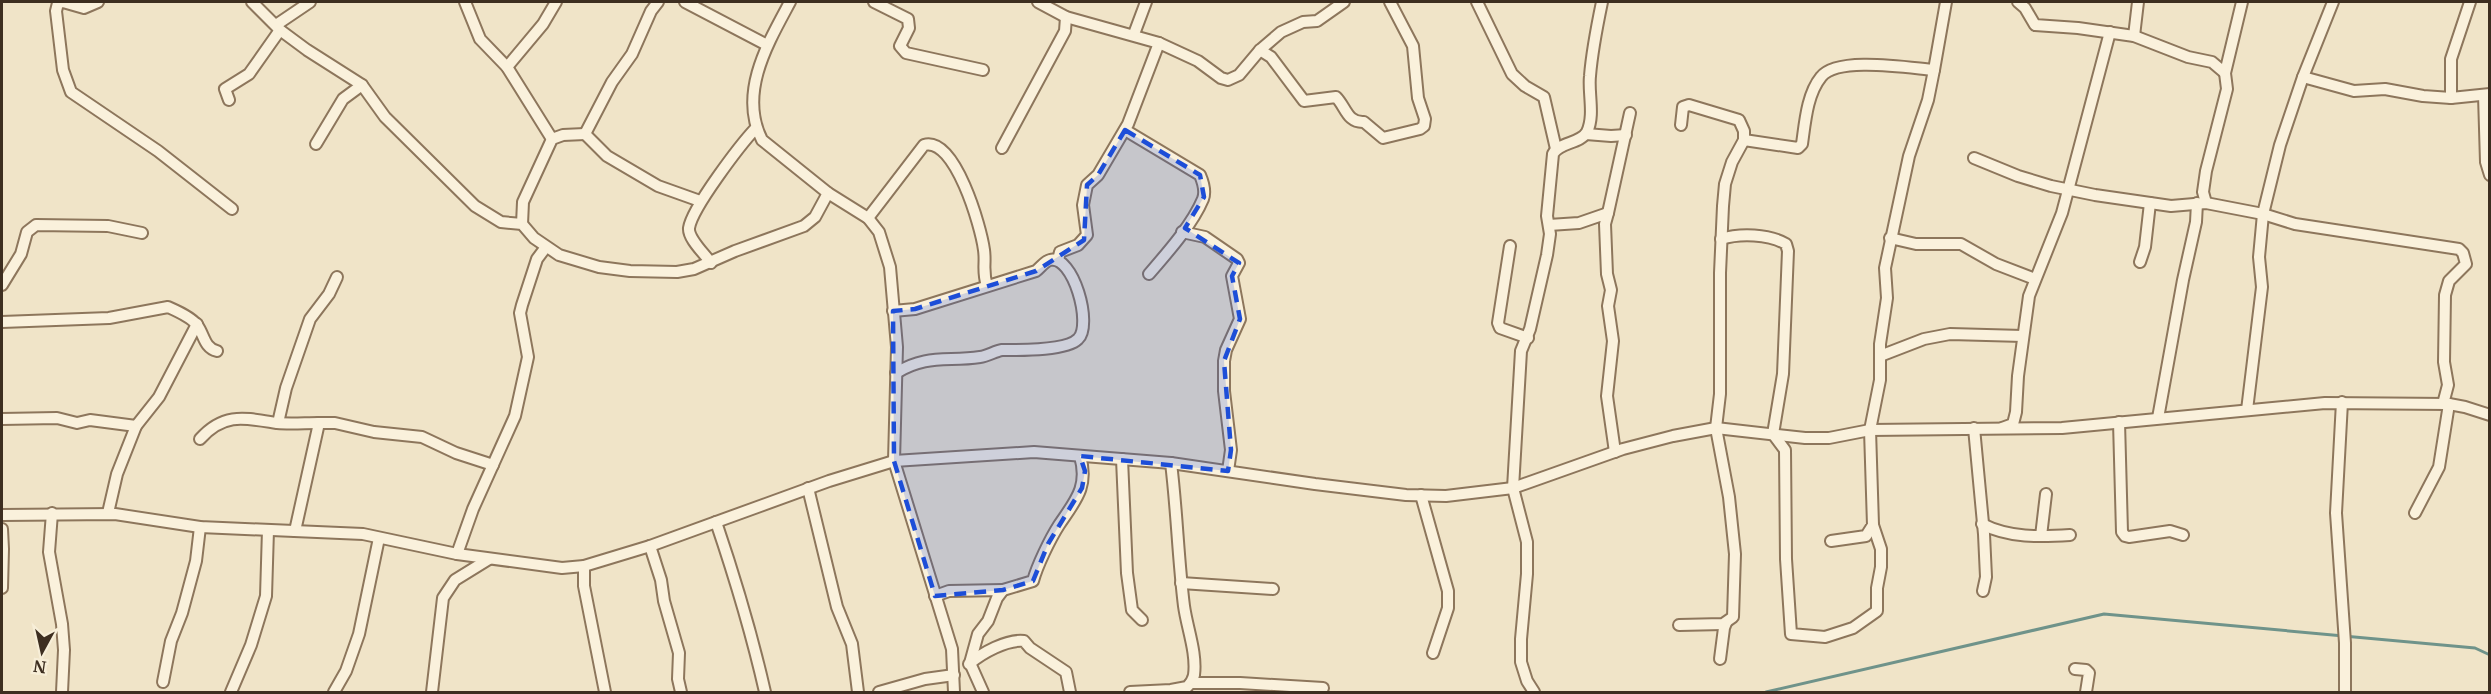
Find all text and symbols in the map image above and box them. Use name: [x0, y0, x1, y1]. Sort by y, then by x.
north arrow: [12, 622, 72, 682]
text: N: [32, 656, 48, 678]

